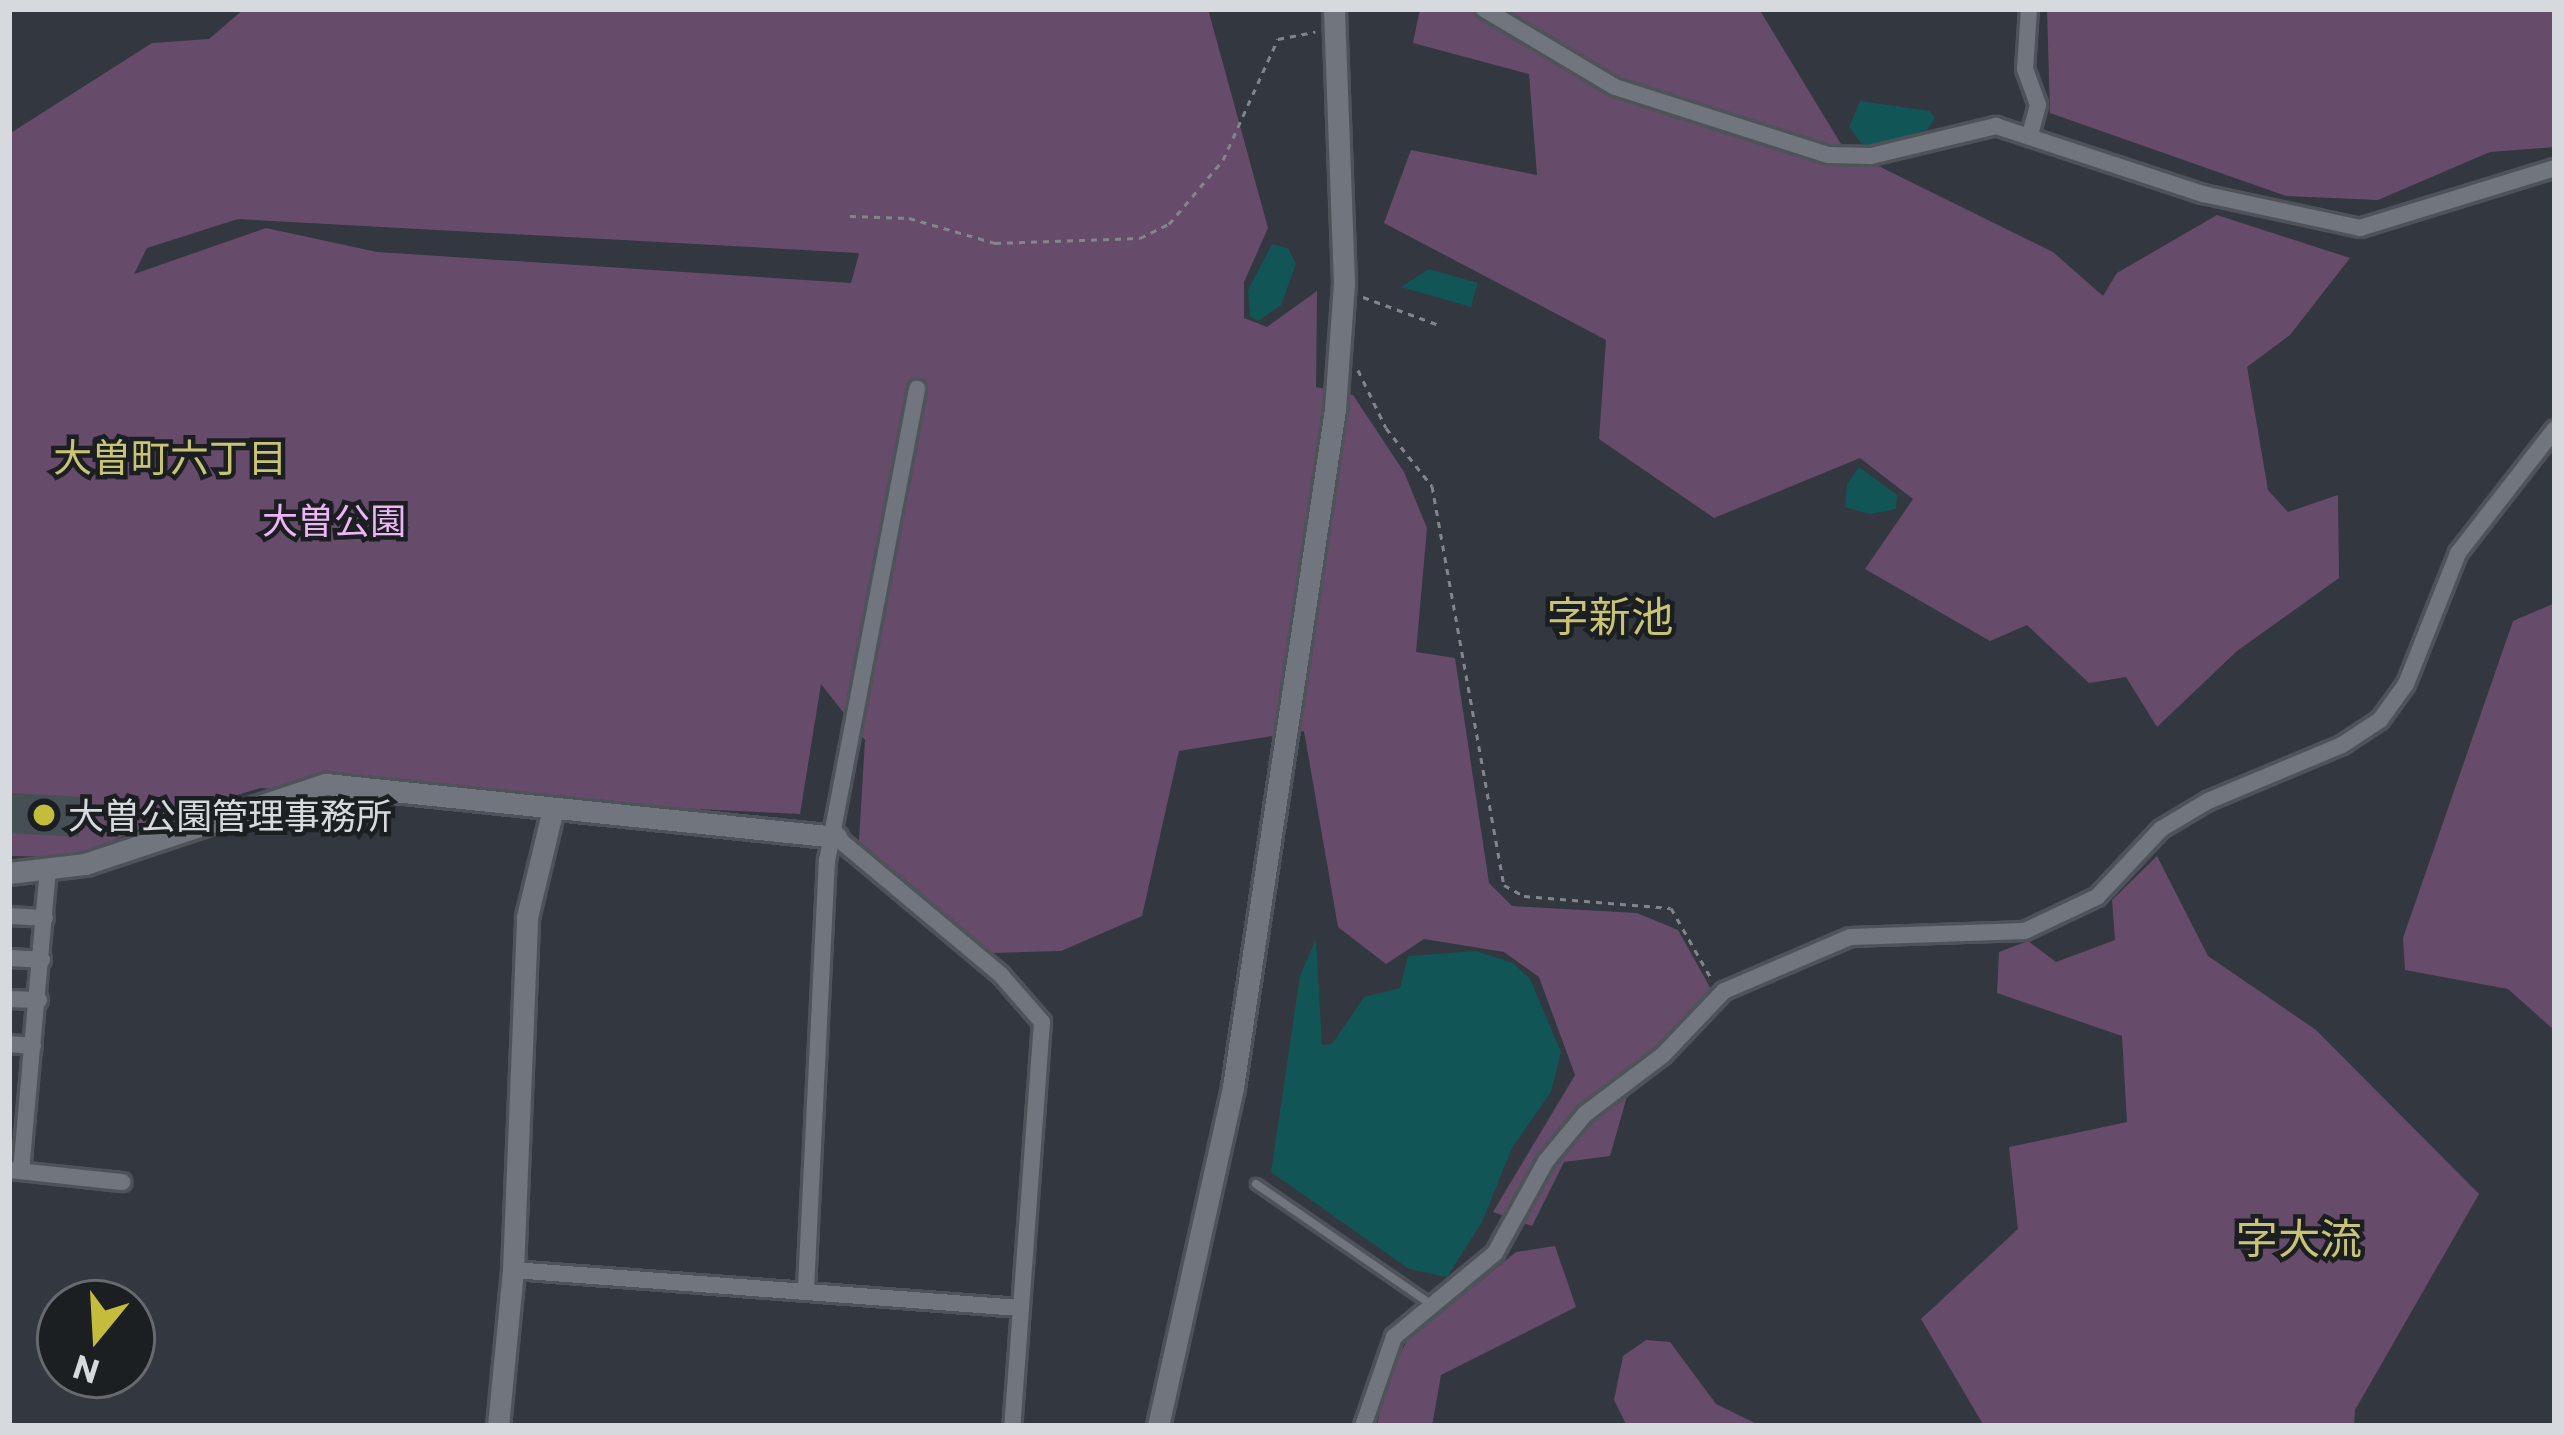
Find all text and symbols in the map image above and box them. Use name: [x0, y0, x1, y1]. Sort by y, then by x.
district label: 大曽町六丁目: [53, 433, 287, 479]
park label: 大曽公園: [262, 498, 406, 542]
district label: 字新池: [1547, 590, 1673, 640]
place label: 大曽公園管理事務所: [68, 793, 392, 837]
marker: 大曽公園管理事務所: [31, 802, 57, 828]
district label: 字大流: [2236, 1212, 2362, 1262]
north arrow: [36, 1279, 156, 1399]
text: N: [68, 1348, 104, 1394]

